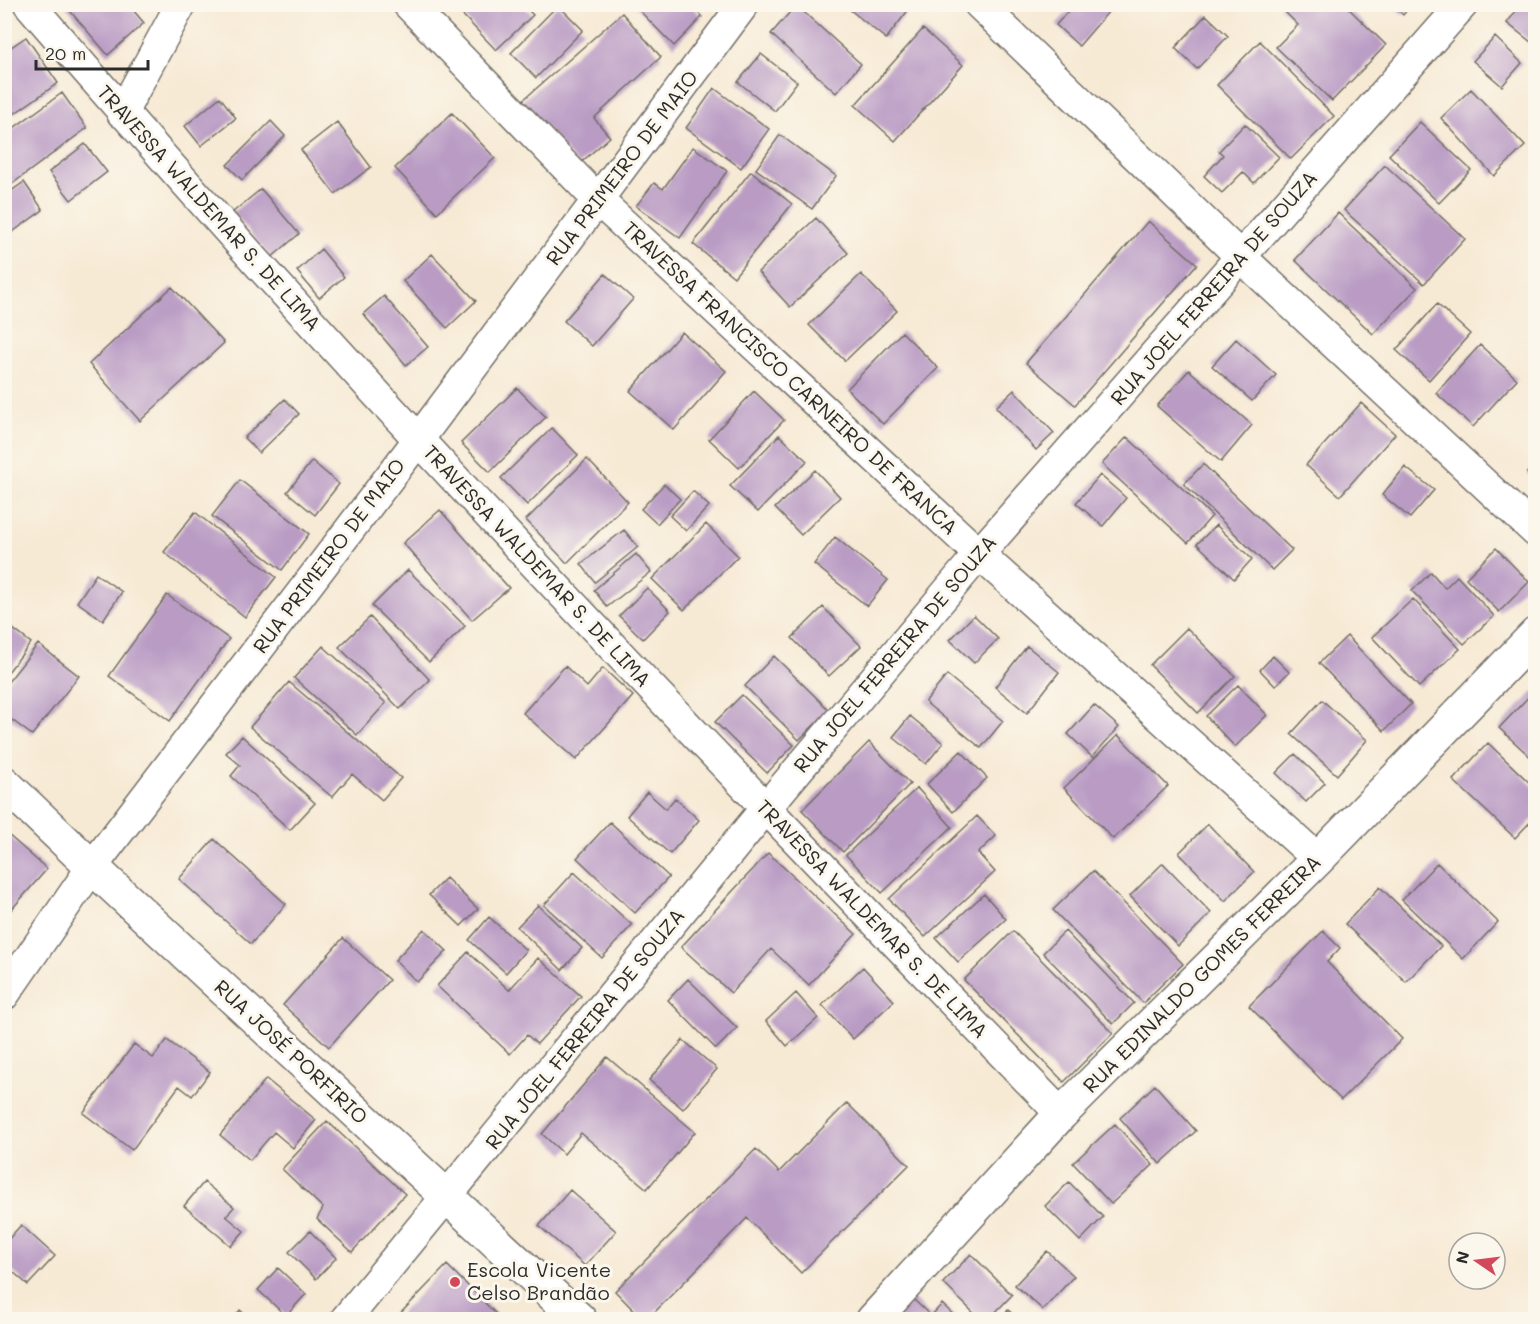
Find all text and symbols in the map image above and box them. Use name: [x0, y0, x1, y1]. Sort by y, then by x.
scale bar: [36, 33, 148, 71]
text: 20 m: [45, 41, 86, 65]
street label: RUA PRIMEIRO DE MAIO: [539, 65, 703, 270]
street label: TRAVESSA WALDEMAR S. DE LIMA: [92, 79, 327, 336]
street label: RUA JOEL FERREIRA DE SOUZA: [1104, 165, 1322, 410]
street label: TRAVESSA FRANCISCO CARNEIRO DE FRANCA: [618, 215, 964, 540]
street label: TRAVESSA WALDEMAR S. DE LIMA: [418, 439, 657, 692]
street label: RUA PRIMEIRO DE MAIO: [246, 453, 410, 658]
street label: RUA JOEL FERREIRA DE SOUZA: [787, 529, 1001, 778]
street label: TRAVESSA WALDEMAR S. DE LIMA: [751, 793, 994, 1043]
street label: RUA EDINALDO GOMES FERREIRA: [1077, 849, 1326, 1098]
street label: RUA JOEL FERREIRA DE SOUZA: [479, 903, 690, 1154]
street label: RUA JOSÉ PORFIRIO: [209, 973, 374, 1129]
north arrow: [1447, 1231, 1507, 1291]
text: N: [1450, 1249, 1474, 1266]
place label: Escola Vicente Celso Brandão: [467, 1256, 611, 1305]
marker: Escola Vicente Celso Brandão: [448, 1275, 462, 1289]

